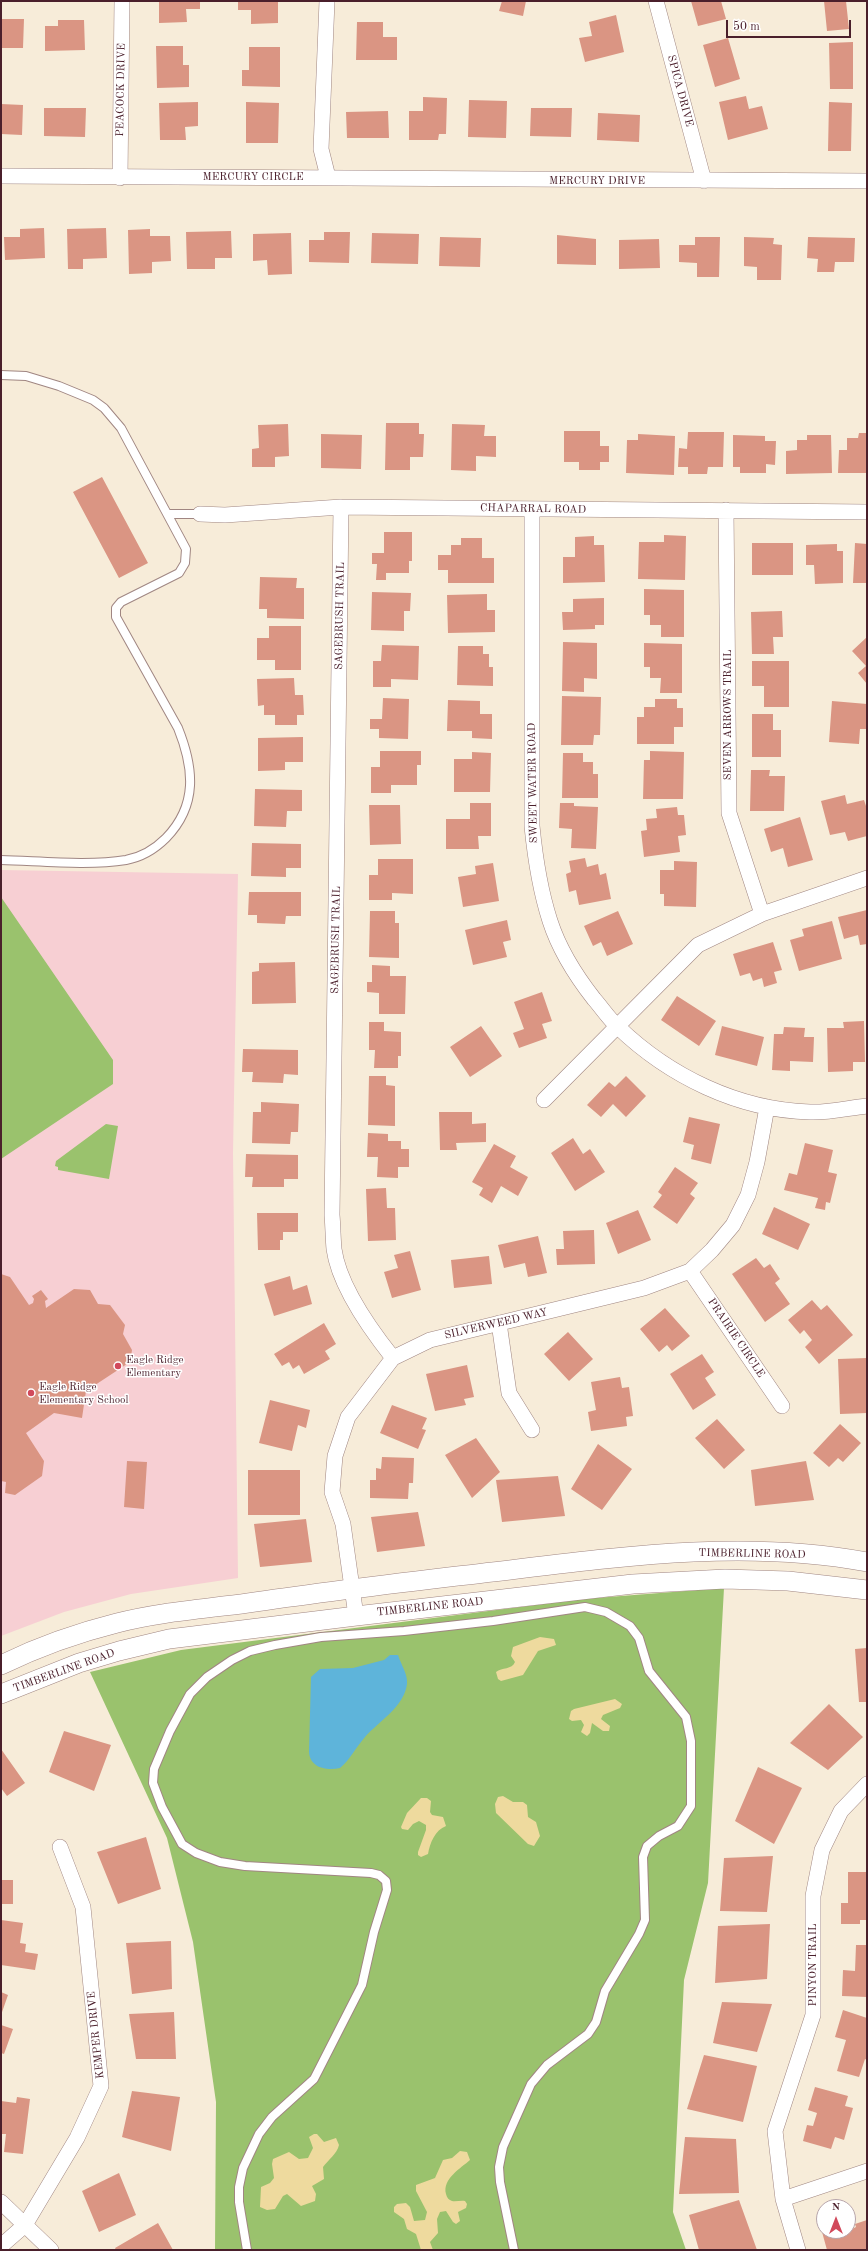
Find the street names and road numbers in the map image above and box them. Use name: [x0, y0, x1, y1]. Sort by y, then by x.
street label: PEACOCK DRIVE: [114, 43, 128, 137]
street label: SPICA DRIVE: [664, 54, 696, 128]
street label: MERCURY CIRCLE: [202, 170, 304, 184]
street label: MERCURY DRIVE: [549, 174, 645, 188]
street label: CHAPARRAL ROAD: [480, 501, 586, 517]
street label: SAGEBRUSH TRAIL: [332, 562, 348, 670]
street label: SEVEN ARROWS TRAIL: [721, 650, 735, 780]
street label: SWEET WATER ROAD: [525, 723, 541, 843]
street label: SAGEBRUSH TRAIL: [328, 886, 344, 994]
street label: PRAIRIE CIRCLE: [705, 1296, 767, 1380]
street label: SILVERWEED WAY: [443, 1306, 549, 1342]
street label: TIMBERLINE ROAD: [698, 1546, 806, 1562]
street label: TIMBERLINE ROAD: [376, 1595, 484, 1619]
street label: TIMBERLINE ROAD: [11, 1646, 117, 1696]
street label: PINYON TRAIL: [806, 1924, 820, 2006]
street label: KEMPER DRIVE: [85, 1991, 107, 2079]

